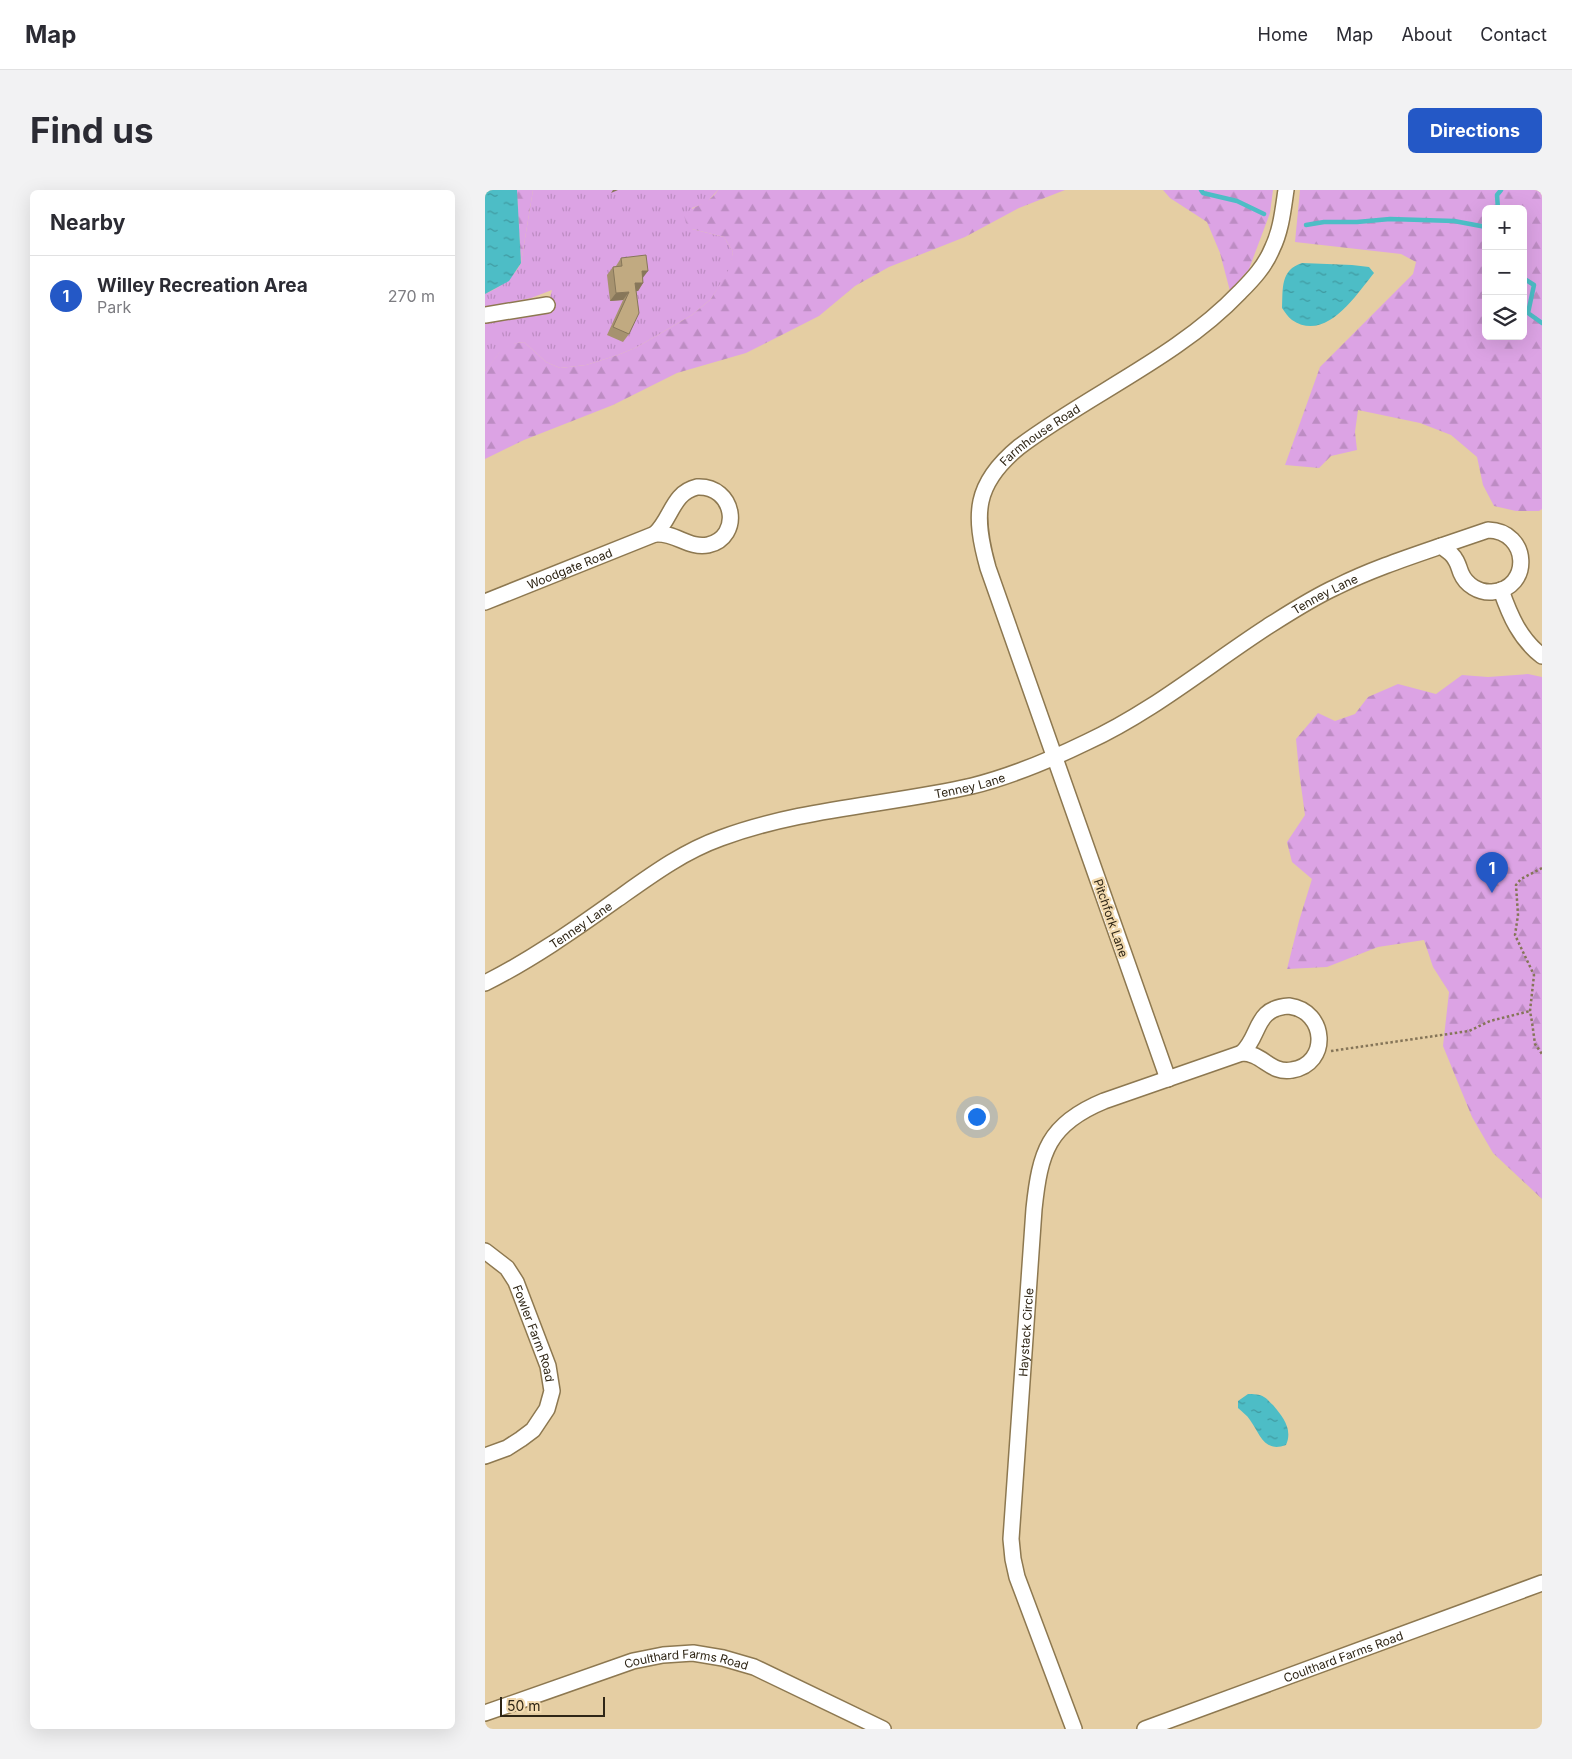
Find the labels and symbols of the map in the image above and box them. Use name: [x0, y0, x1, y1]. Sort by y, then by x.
street label: Farmhouse Road: [996, 401, 1083, 469]
street label: Woodgate Road: [525, 544, 614, 592]
street label: Tenney Lane: [1289, 570, 1360, 617]
street label: Tenney Lane: [933, 769, 1007, 801]
pin: 1: [1476, 852, 1508, 893]
street label: Pitchfork Lane: [1091, 877, 1131, 959]
street label: Tenney Lane: [546, 898, 615, 951]
your location: [964, 1104, 990, 1130]
street label: Fowler Farm Road: [510, 1282, 558, 1383]
street label: Haystack Circle: [1015, 1288, 1036, 1377]
street label: Coulthard Farms Road: [1281, 1627, 1405, 1685]
street label: Coulthard Farms Road: [622, 1645, 750, 1673]
scale bar: [500, 1694, 605, 1717]

